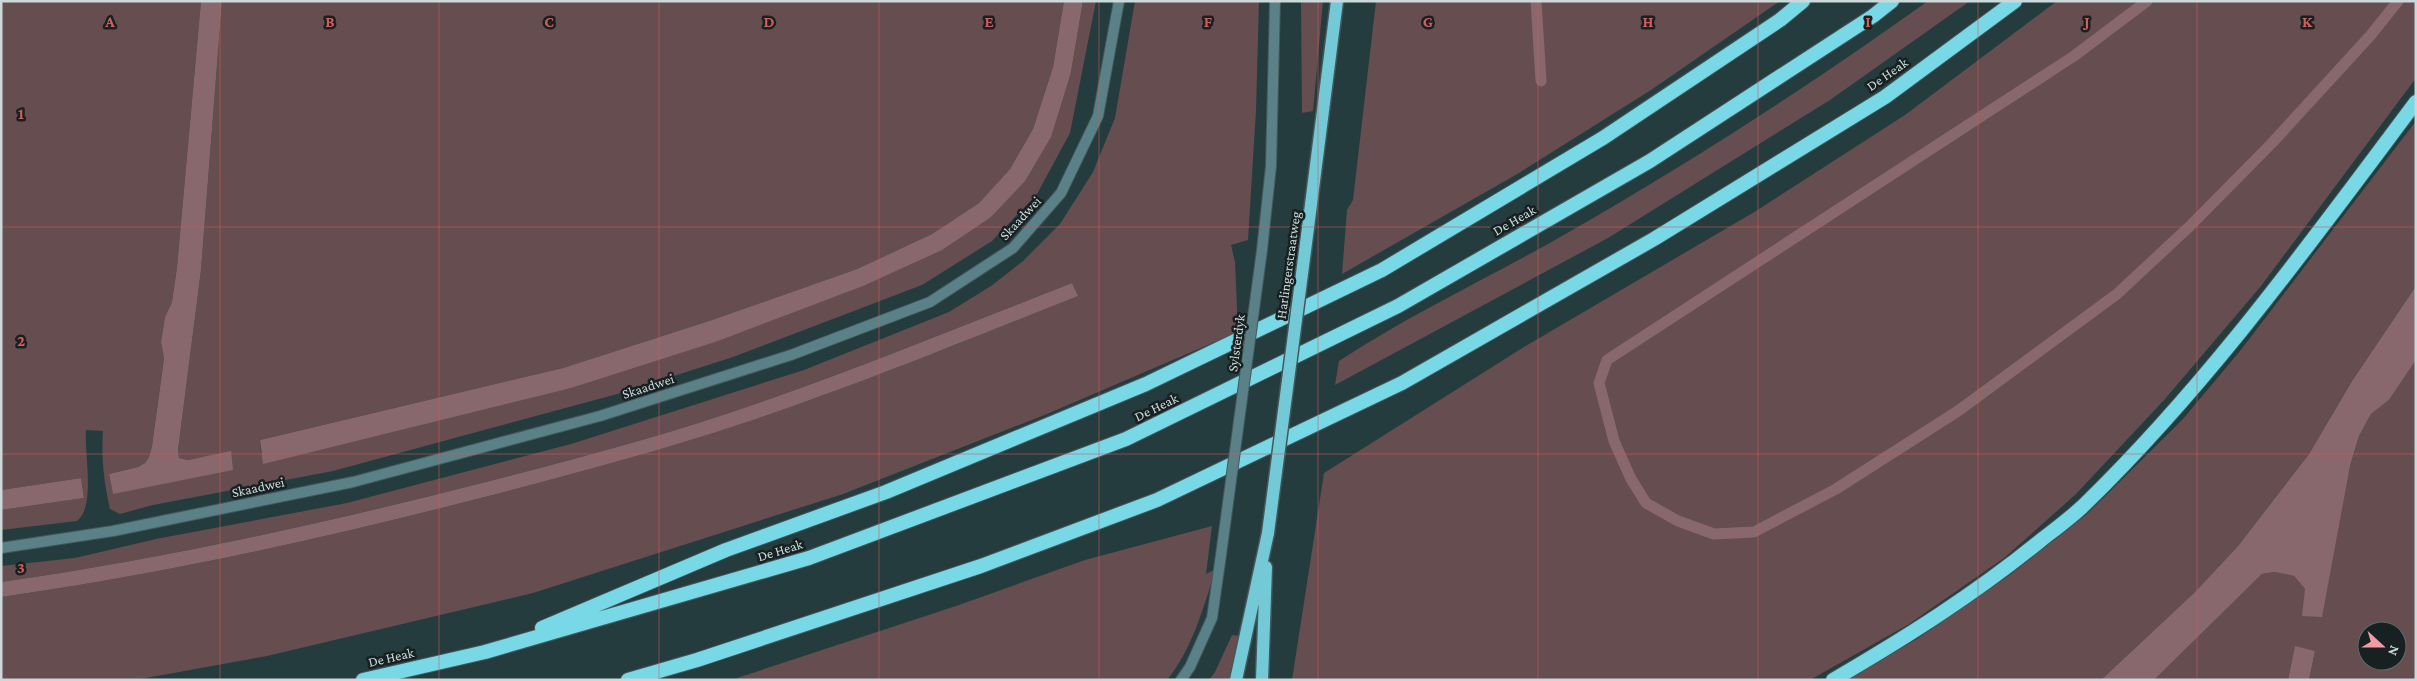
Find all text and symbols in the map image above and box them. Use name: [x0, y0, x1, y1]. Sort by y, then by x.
text: A: [104, 13, 115, 30]
text: B: [325, 13, 335, 30]
text: C: [544, 13, 554, 30]
text: D: [763, 13, 775, 30]
text: E: [984, 13, 994, 30]
text: F: [1204, 13, 1213, 30]
text: G: [1423, 13, 1433, 30]
text: H: [1643, 13, 1654, 30]
text: I: [1865, 13, 1871, 30]
text: J: [2082, 13, 2090, 30]
text: K: [2302, 13, 2313, 30]
street label: De Heak: [1863, 54, 1911, 94]
text: 1: [18, 105, 24, 122]
street label: Skaadwei: [996, 193, 1044, 243]
street label: De Heak: [1490, 201, 1538, 239]
street label: Harlingerstraatweg: [1273, 210, 1304, 320]
street label: Sylsterdyk: [1224, 313, 1248, 373]
text: 2: [17, 332, 25, 349]
street label: Skaadwei: [620, 370, 676, 402]
street label: De Heak: [1132, 389, 1181, 424]
street label: Skaadwei: [230, 474, 286, 500]
street label: De Heak: [755, 535, 805, 564]
text: 3: [17, 559, 25, 576]
north arrow: [2357, 621, 2407, 671]
text: N: [2385, 643, 2403, 658]
street label: De Heak: [366, 644, 416, 670]

